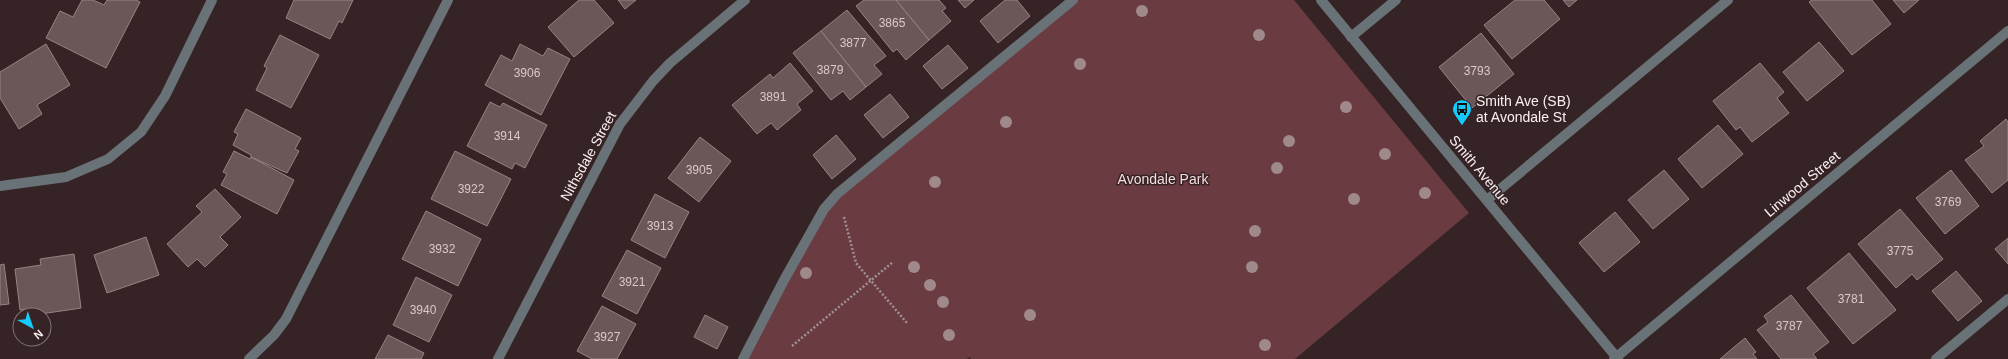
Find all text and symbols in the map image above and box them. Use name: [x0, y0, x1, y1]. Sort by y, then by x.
house number: 3865: [879, 16, 906, 30]
house number: 3877: [840, 36, 867, 50]
house number: 3879: [817, 63, 844, 77]
house number: 3793: [1464, 64, 1491, 78]
house number: 3906: [514, 66, 541, 80]
house number: 3891: [760, 90, 787, 104]
place label: Smith Ave (SB) at Avondale St: [1476, 93, 1571, 125]
bus stop icon: Smith Ave (SB) at Avondale St: [1451, 98, 1473, 126]
street label: Nithsdale Street: [557, 108, 619, 203]
house number: 3914: [494, 129, 521, 143]
street label: Smith Avenue: [1446, 132, 1514, 208]
street label: Linwood Street: [1761, 148, 1843, 220]
house number: 3905: [686, 163, 713, 177]
park label: Avondale Park: [1118, 171, 1209, 187]
house number: 3922: [458, 182, 485, 196]
house number: 3769: [1935, 195, 1962, 209]
house number: 3913: [647, 219, 674, 233]
house number: 3932: [429, 242, 456, 256]
house number: 3775: [1887, 244, 1914, 258]
house number: 3921: [619, 275, 646, 289]
house number: 3781: [1838, 292, 1865, 306]
house number: 3940: [410, 303, 437, 317]
north arrow: [12, 307, 52, 347]
house number: 3787: [1776, 319, 1803, 333]
text: N: [31, 328, 45, 342]
house number: 3927: [594, 330, 621, 344]

